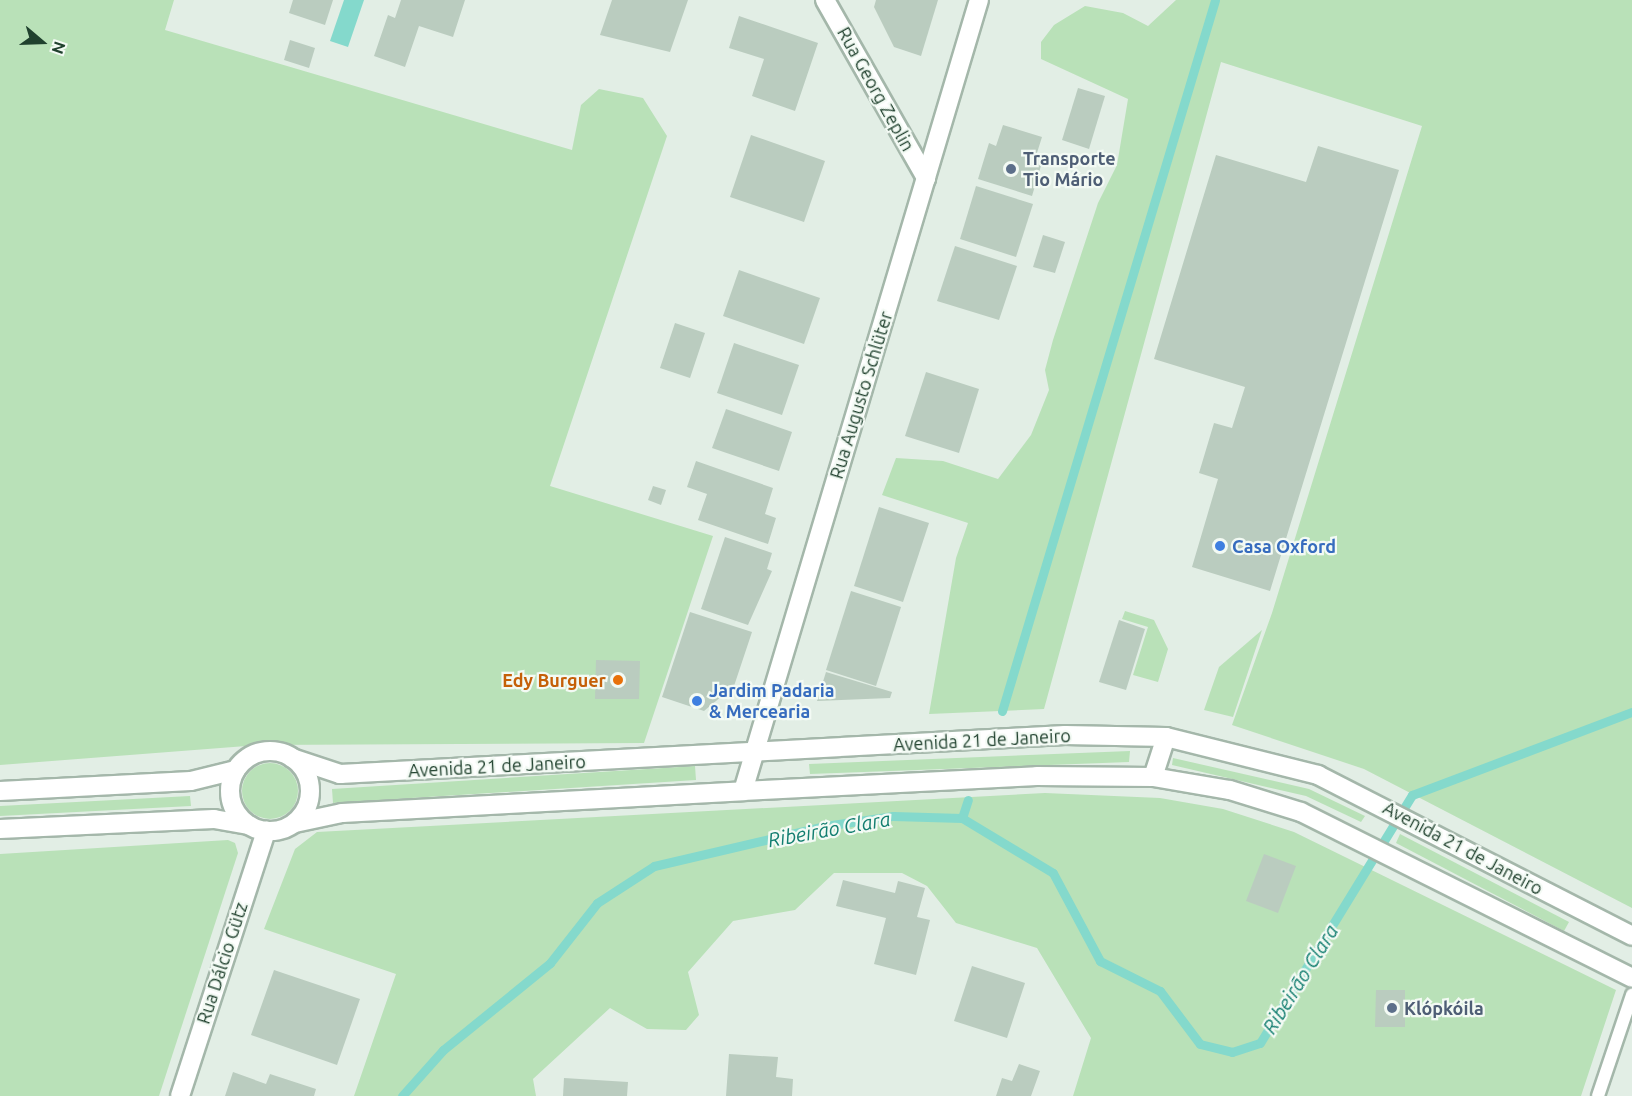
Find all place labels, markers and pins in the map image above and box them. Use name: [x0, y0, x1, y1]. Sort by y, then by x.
place label: Transporte Tio Mário: [1023, 148, 1116, 190]
marker: Transporte Tio Mário: [1004, 162, 1018, 176]
place label: Casa Oxford: [1232, 535, 1336, 557]
marker: Casa Oxford: [1213, 539, 1227, 553]
place label: Edy Burguer: [502, 669, 606, 691]
marker: Edy Burguer: [611, 673, 625, 687]
place label: Jardim Padaria & Mercearia: [709, 680, 835, 722]
marker: Jardim Padaria & Mercearia: [690, 694, 704, 708]
place label: Klópkóila: [1404, 997, 1484, 1019]
marker: Klópkóila: [1385, 1001, 1399, 1015]

